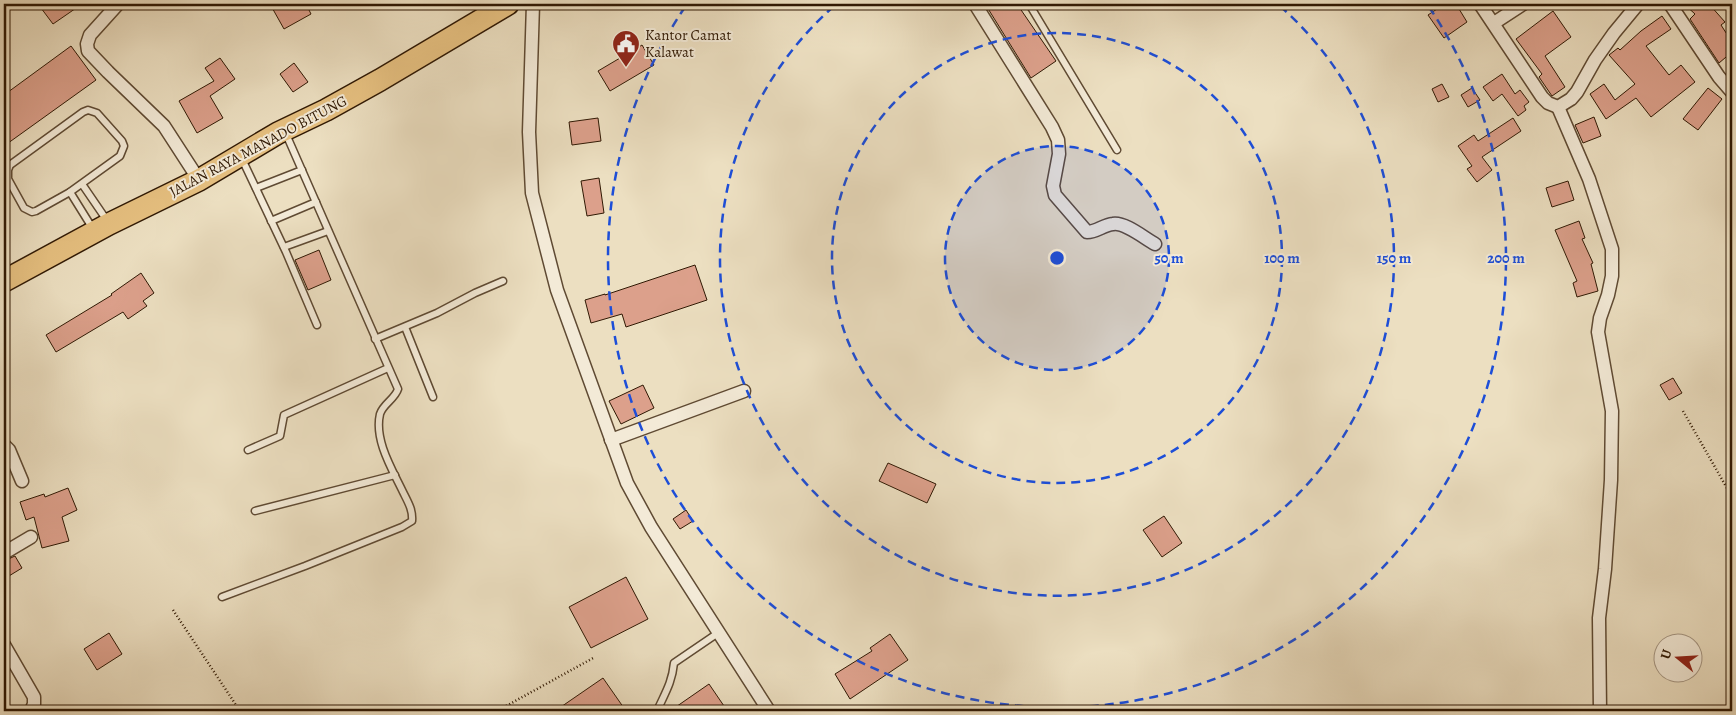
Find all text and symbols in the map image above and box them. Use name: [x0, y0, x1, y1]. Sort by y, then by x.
place label: Kantor Camat Kalawat: [645, 25, 731, 62]
public building icon: Kantor Camat Kalawat: [611, 29, 641, 68]
street label: JALAN RAYA MANADO BITUNG: [166, 91, 350, 201]
text: 50 m: [1154, 248, 1184, 268]
text: 100 m: [1264, 248, 1300, 268]
text: 150 m: [1377, 248, 1412, 268]
text: 200 m: [1487, 248, 1525, 268]
centre of rings: [1048, 249, 1066, 267]
north arrow: [1654, 632, 1704, 682]
text: U: [1656, 647, 1677, 661]

